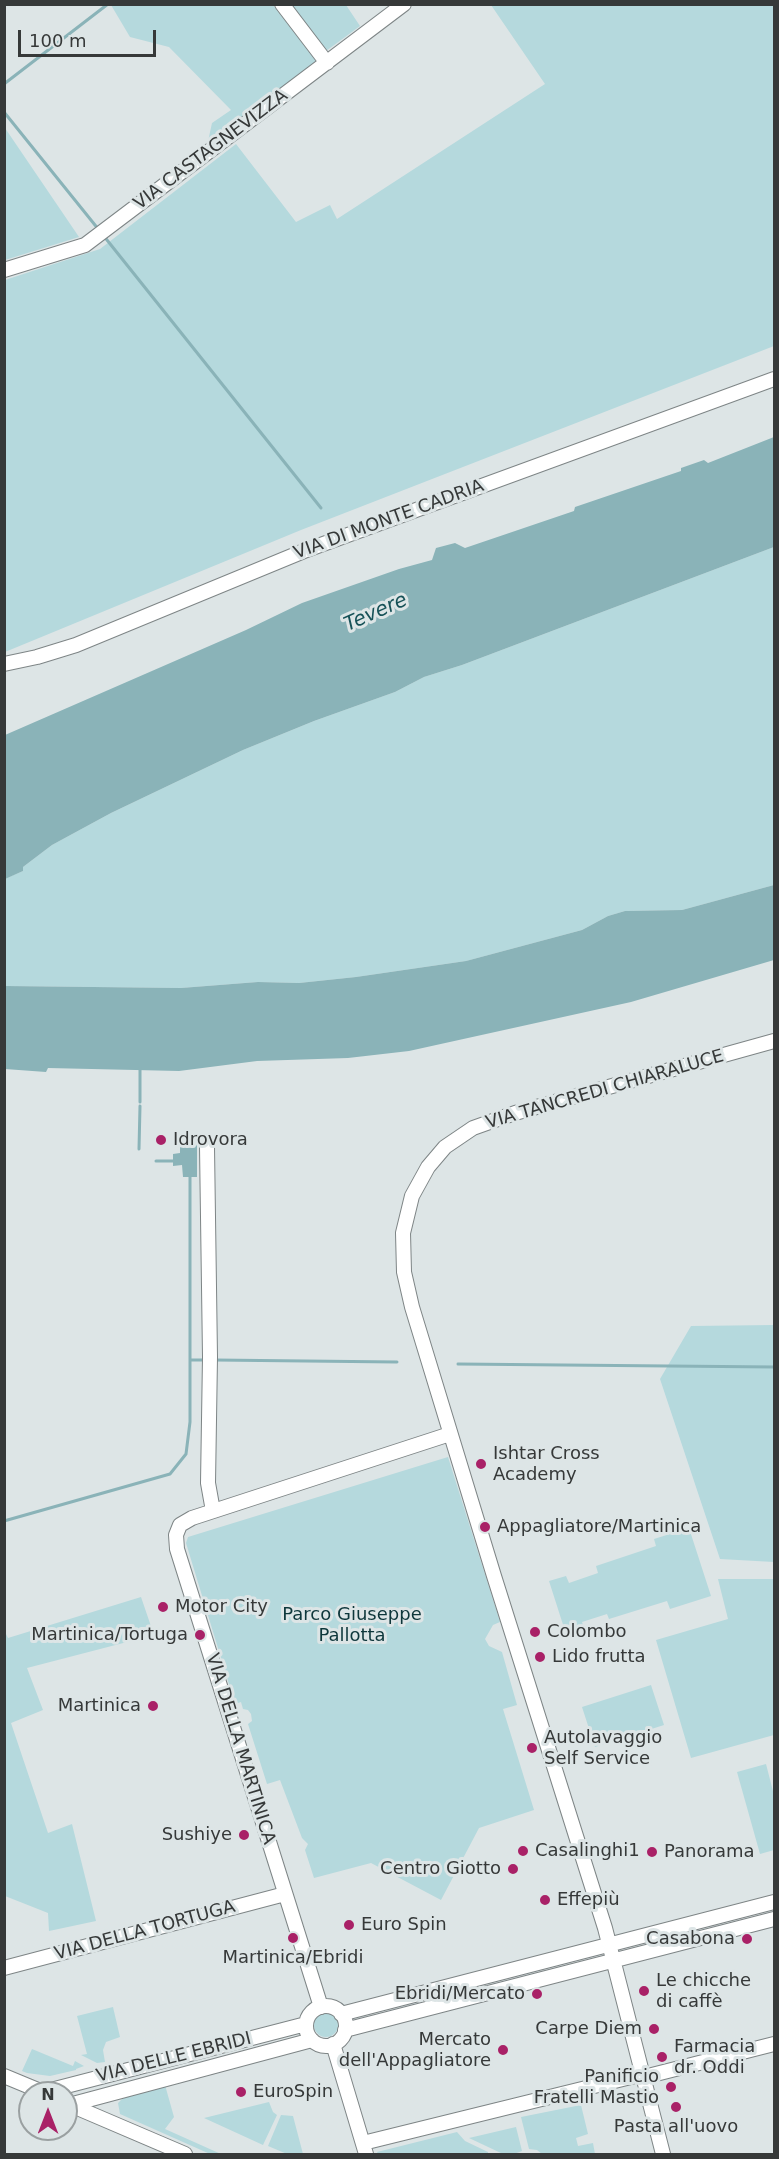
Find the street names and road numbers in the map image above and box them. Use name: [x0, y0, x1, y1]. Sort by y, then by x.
street label: VIA CASTAGNEVIZZA: [130, 85, 292, 215]
street label: VIA DI MONTE CADRIA: [291, 476, 487, 564]
street label: VIA TANCREDI CHIARALUCE: [484, 1046, 726, 1134]
street label: VIA DELLA MARTINICA: [201, 1651, 279, 1847]
street label: VIA DELLA TORTUGA: [52, 1896, 238, 1966]
street label: VIA DELLE EBRIDI: [94, 2028, 254, 2088]

